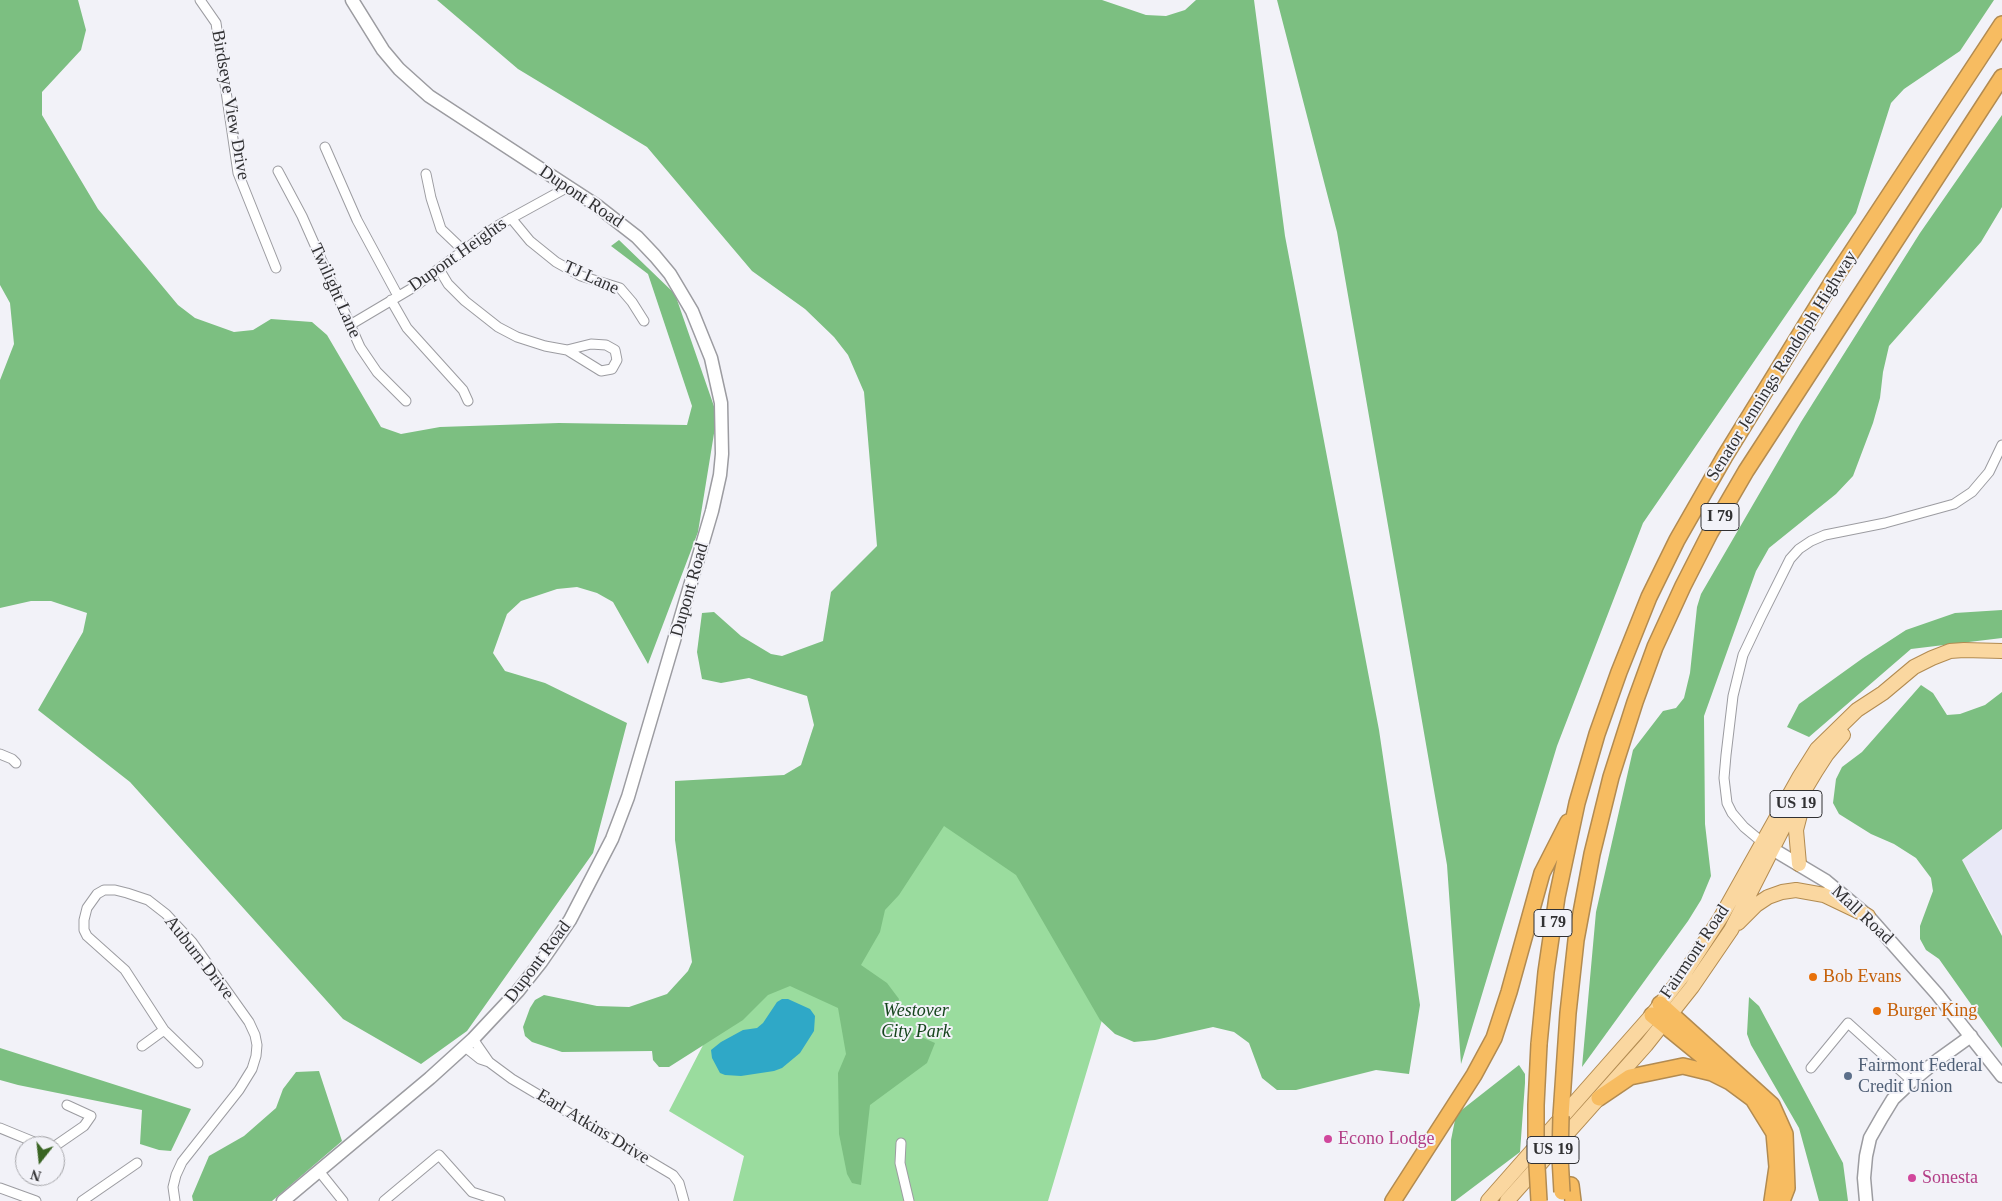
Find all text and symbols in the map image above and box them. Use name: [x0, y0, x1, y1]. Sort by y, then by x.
street label: Birdseye View Drive: [206, 28, 254, 182]
street label: Dupont Road: [535, 161, 627, 233]
street label: Dupont Heights: [405, 213, 511, 297]
street label: Twilight Lane: [305, 240, 365, 342]
street label: Senator Jennings Randolph Highway: [1702, 247, 1862, 485]
street label: TJ Lane: [560, 256, 622, 300]
road number: I 79: [1701, 504, 1739, 530]
street label: Dupont Road: [666, 541, 714, 639]
road number: US 19: [1770, 791, 1822, 818]
street label: Mall Road: [1827, 881, 1897, 949]
street label: Fairmont Road: [1656, 901, 1734, 1003]
road number: I 79: [1534, 910, 1572, 936]
street label: Auburn Drive: [160, 912, 238, 1004]
street label: Dupont Road: [500, 917, 576, 1007]
place label: Bob Evans: [1823, 966, 1901, 988]
marker: Bob Evans: [1807, 971, 1819, 983]
park label: Westover City Park: [881, 1000, 951, 1042]
place label: Burger King: [1887, 1000, 1977, 1022]
marker: Burger King: [1871, 1005, 1883, 1017]
place label: Fairmont Federal Credit Union: [1858, 1055, 1982, 1098]
marker: Fairmont Federal Credit Union: [1842, 1070, 1854, 1082]
street label: Earl Atkins Drive: [533, 1085, 653, 1169]
place label: Econo Lodge: [1338, 1128, 1434, 1150]
marker: Econo Lodge: [1322, 1133, 1334, 1145]
north arrow: [15, 1136, 65, 1186]
road number: US 19: [1527, 1136, 1579, 1164]
text: N: [29, 1166, 43, 1184]
place label: Sonesta: [1922, 1167, 1978, 1189]
marker: Sonesta: [1906, 1172, 1918, 1184]

